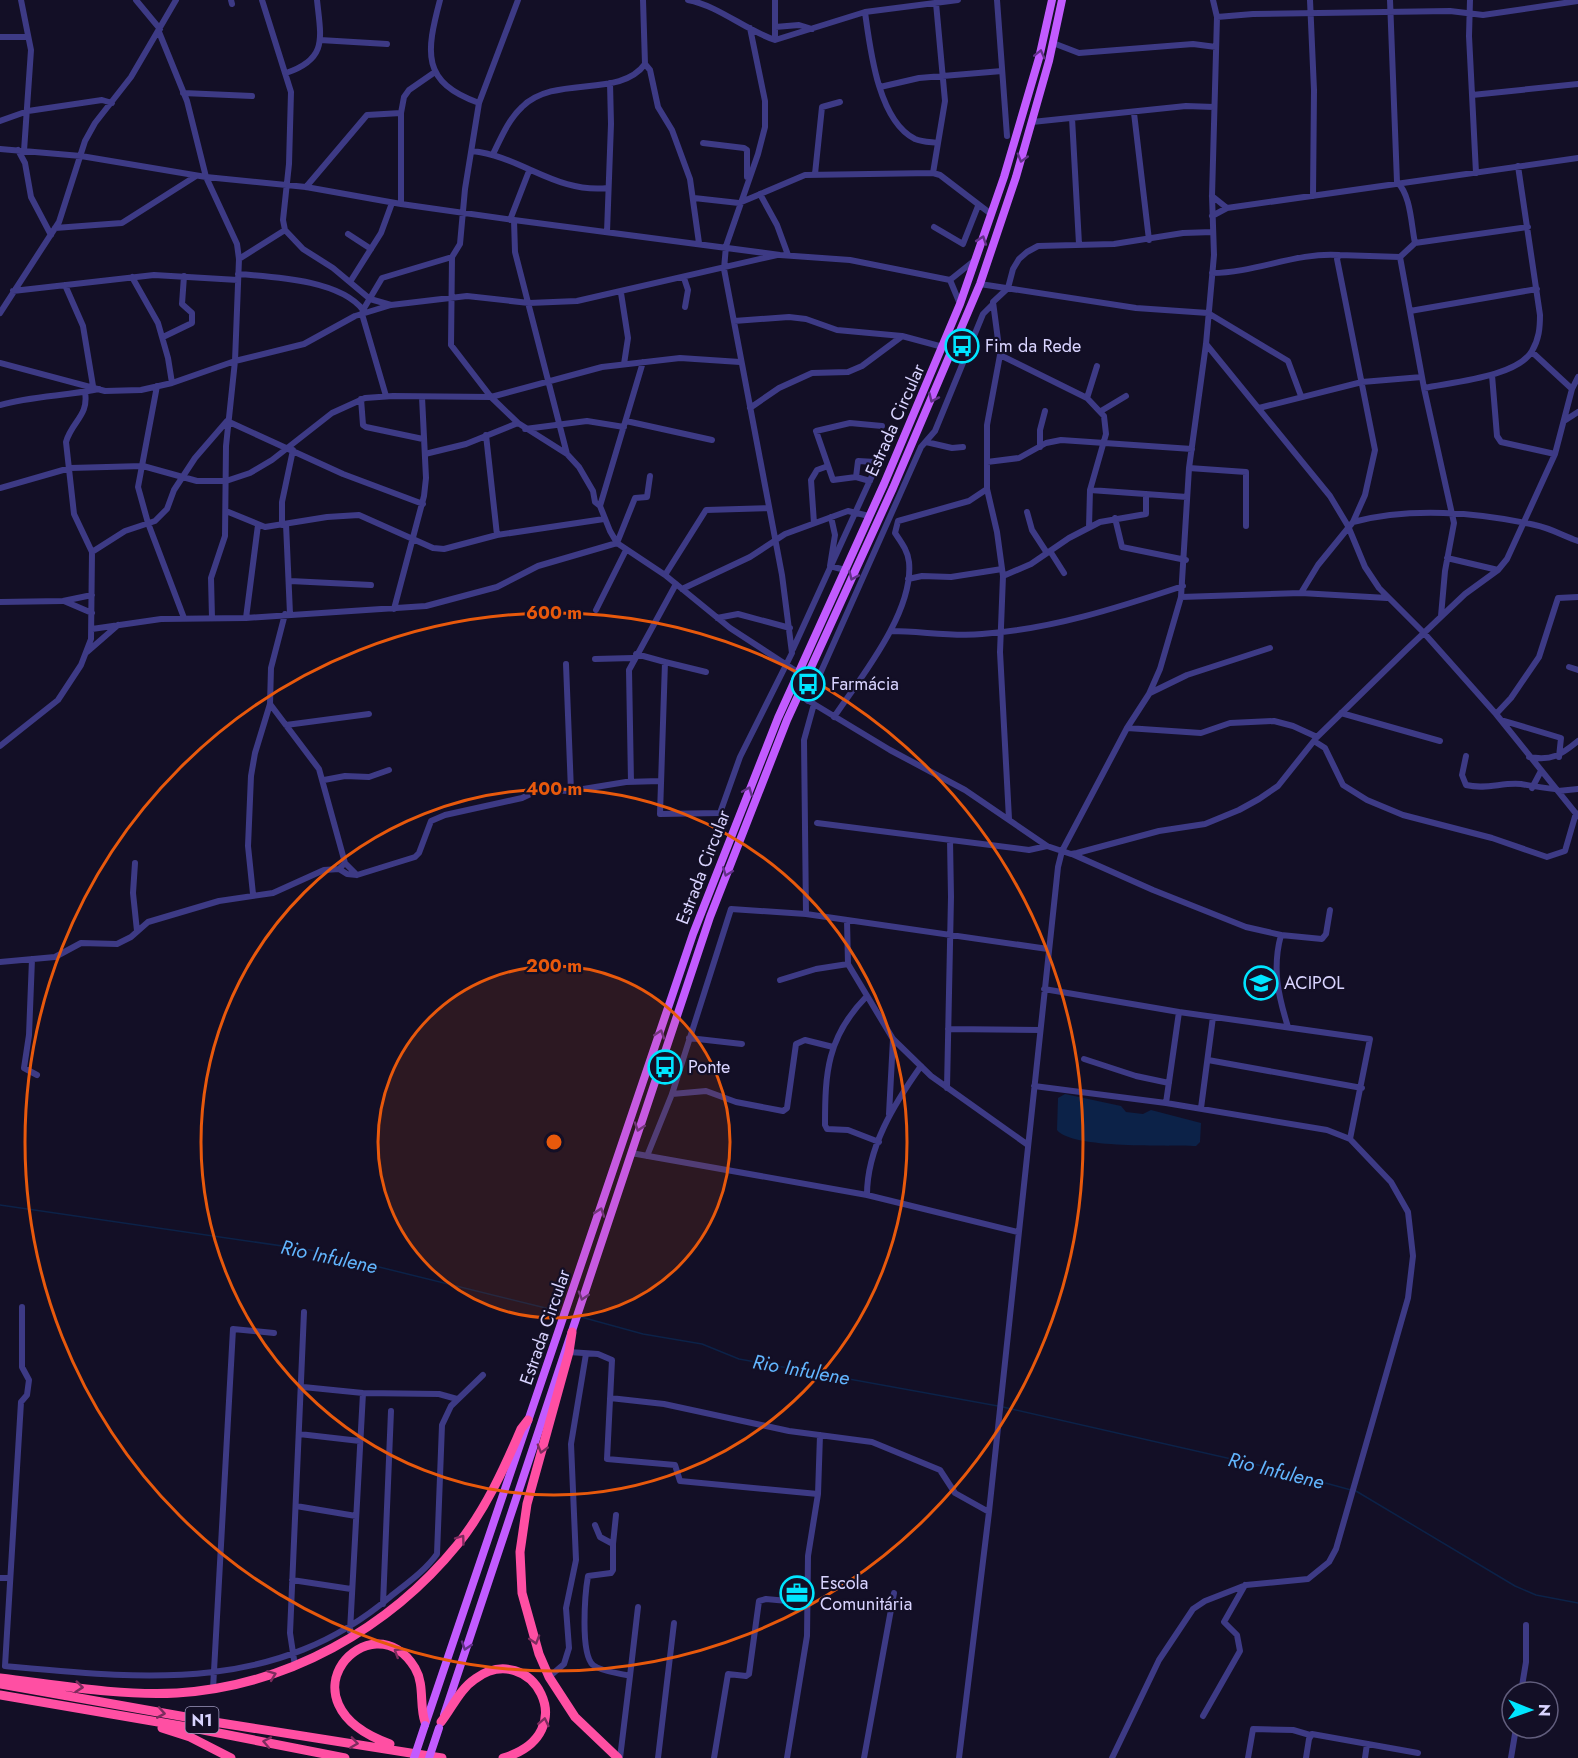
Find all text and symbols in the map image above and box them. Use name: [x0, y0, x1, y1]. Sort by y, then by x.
one-way arrow: [1032, 49, 1045, 59]
one-way arrow: [1017, 152, 1029, 163]
one-way arrow: [975, 235, 987, 246]
bus stop icon: Fim da Rede: [944, 328, 980, 364]
place label: Fim da Rede: [985, 333, 1081, 359]
street label: Estrada Circular: [859, 359, 932, 480]
one-way arrow: [928, 392, 940, 403]
one-way arrow: [848, 570, 860, 581]
text: 600 m: [526, 600, 582, 626]
bus stop icon: Farmácia: [790, 666, 826, 702]
place label: Farmácia: [831, 671, 899, 697]
text: 400 m: [526, 776, 582, 802]
one-way arrow: [741, 786, 753, 797]
street label: Estrada Circular: [669, 805, 737, 928]
one-way arrow: [722, 866, 734, 877]
text: 200 m: [526, 953, 582, 979]
school or university icon: ACIPOL: [1243, 965, 1279, 1001]
place label: ACIPOL: [1284, 970, 1344, 996]
one-way arrow: [653, 1029, 666, 1040]
bus stop icon: Ponte: [647, 1049, 683, 1085]
place label: Ponte: [688, 1054, 730, 1080]
one-way arrow: [634, 1121, 647, 1132]
centre of rings: [544, 1132, 564, 1152]
one-way arrow: [593, 1207, 605, 1218]
water label: Rio Infulene: [278, 1233, 380, 1281]
street label: Estrada Circular: [513, 1265, 577, 1388]
one-way arrow: [578, 1290, 590, 1301]
water label: Rio Infulene: [750, 1347, 852, 1393]
one-way arrow: [537, 1443, 549, 1454]
water label: Rio Infulene: [1225, 1445, 1327, 1497]
one-way arrow: [454, 1534, 465, 1545]
place label: Escola Comunitária: [820, 1570, 912, 1617]
office icon: Escola Comunitária: [779, 1575, 815, 1611]
one-way arrow: [527, 1634, 540, 1645]
one-way arrow: [461, 1640, 474, 1651]
one-way arrow: [394, 1649, 405, 1660]
one-way arrow: [266, 1669, 276, 1682]
north arrow: [1500, 1680, 1560, 1740]
one-way arrow: [74, 1681, 83, 1693]
text: N: [1533, 1704, 1556, 1717]
one-way arrow: [156, 1706, 166, 1719]
road number: N1: [186, 1707, 218, 1733]
one-way arrow: [537, 1717, 550, 1727]
one-way arrow: [262, 1736, 272, 1749]
one-way arrow: [349, 1736, 358, 1748]

